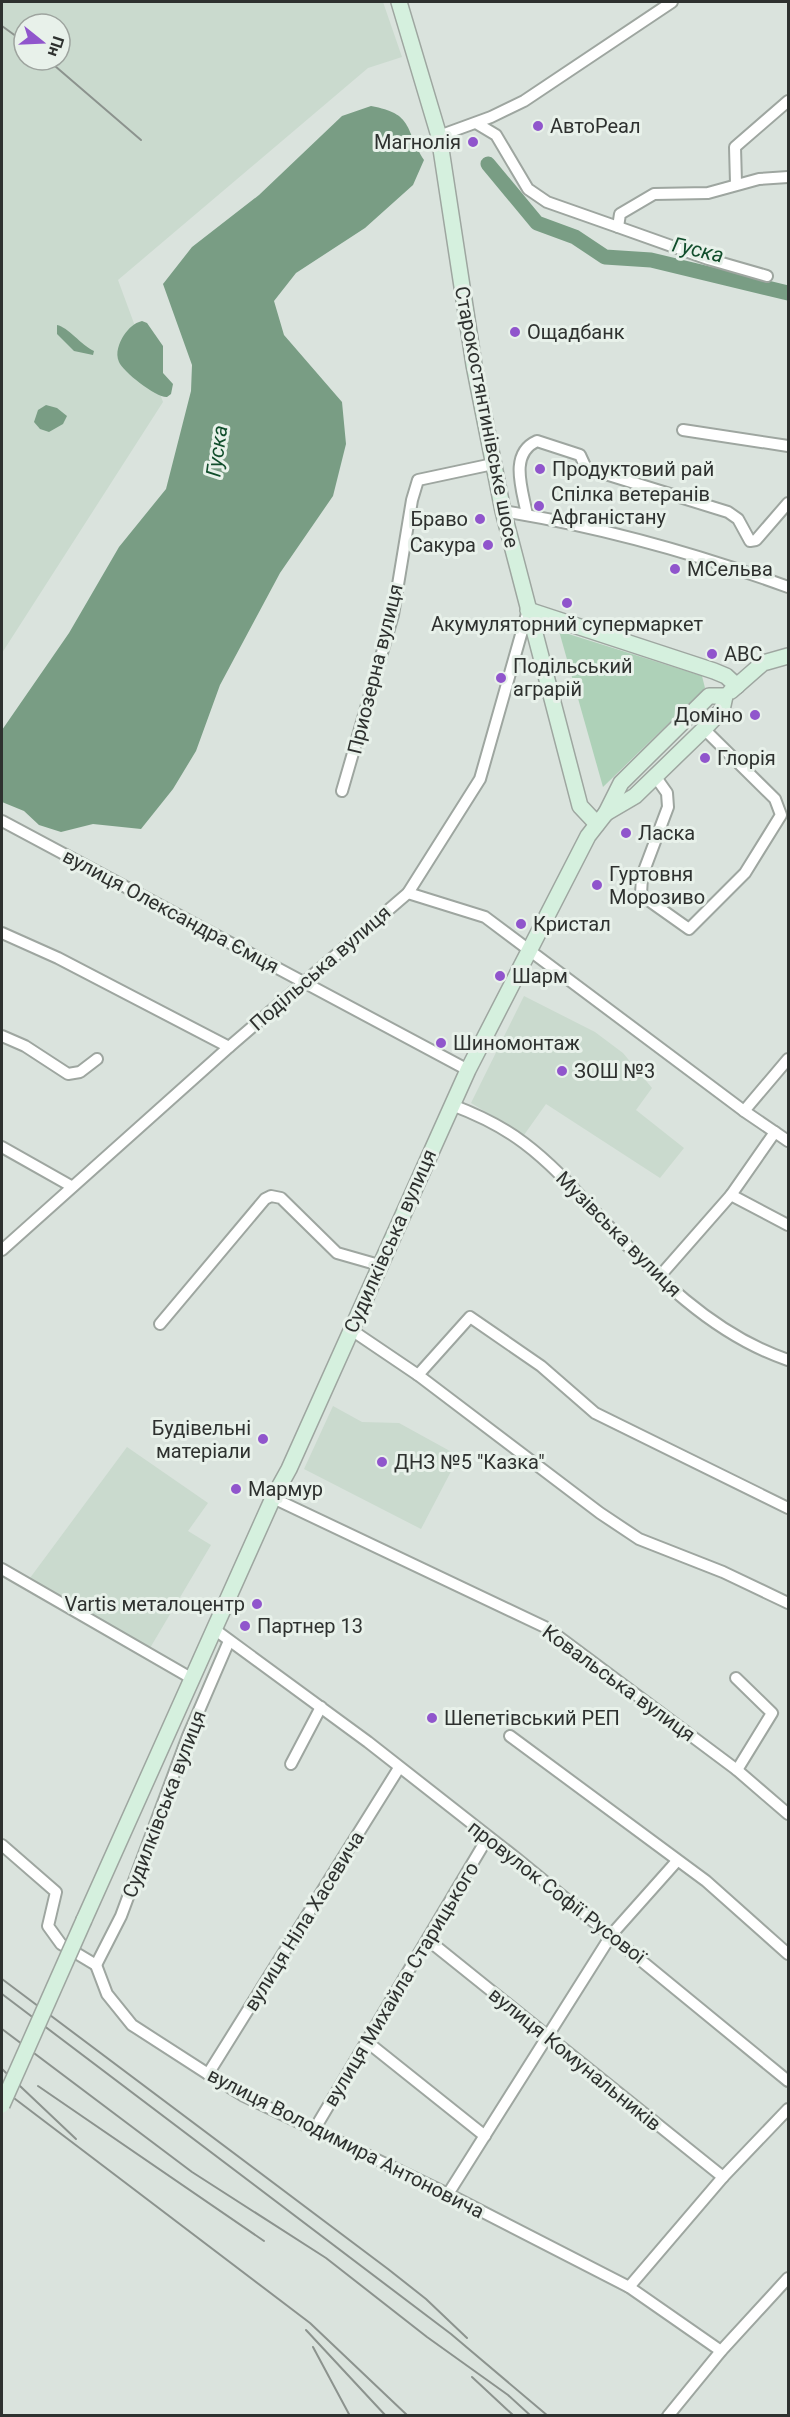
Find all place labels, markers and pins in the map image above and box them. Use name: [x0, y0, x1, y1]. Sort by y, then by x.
place label: АвтоРеал: [550, 114, 641, 138]
marker: АвтоРеал: [531, 119, 545, 133]
place label: Магнолія: [374, 130, 461, 154]
marker: Магнолія: [466, 135, 480, 149]
place label: Ощадбанк: [527, 320, 625, 344]
marker: Ощадбанк: [508, 325, 522, 339]
place label: Продуктовий рай: [552, 457, 714, 481]
marker: Продуктовий рай: [533, 462, 547, 476]
place label: Спілка ветеранів Афганістану: [551, 482, 710, 529]
marker: Спілка ветеранів Афганістану: [532, 499, 546, 513]
place label: Браво: [410, 507, 468, 531]
marker: Браво: [473, 512, 487, 526]
place label: Сакура: [410, 533, 476, 557]
marker: Сакура: [481, 538, 495, 552]
place label: МСельва: [687, 557, 773, 581]
marker: МСельва: [668, 562, 682, 576]
marker: Акумуляторний супермаркет: [560, 596, 574, 610]
place label: Акумуляторний супермаркет: [431, 612, 703, 636]
place label: АВС: [724, 642, 763, 666]
marker: АВС: [705, 647, 719, 661]
place label: Подільський аграрій: [513, 654, 633, 701]
marker: Подільський аграрій: [494, 671, 508, 685]
place label: Доміно: [674, 703, 743, 727]
marker: Доміно: [748, 708, 762, 722]
place label: Глорія: [717, 746, 776, 770]
marker: Глорія: [698, 751, 712, 765]
place label: Ласка: [638, 821, 695, 845]
marker: Ласка: [619, 826, 633, 840]
place label: Гуртовня Морозиво: [609, 862, 705, 909]
marker: Гуртовня Морозиво: [590, 878, 604, 892]
place label: Кристал: [533, 912, 611, 936]
marker: Кристал: [514, 917, 528, 931]
place label: Шарм: [512, 964, 568, 988]
marker: Шарм: [493, 969, 507, 983]
place label: Шиномонтаж: [453, 1031, 580, 1055]
marker: Шиномонтаж: [434, 1036, 448, 1050]
place label: ЗОШ №3: [574, 1059, 655, 1083]
marker: ЗОШ №3: [555, 1064, 569, 1078]
place label: Будівельні матеріали: [152, 1416, 251, 1463]
marker: Будівельні матеріали: [256, 1432, 270, 1446]
place label: ДНЗ №5 "Казка": [394, 1450, 545, 1474]
marker: ДНЗ №5 "Казка": [375, 1455, 389, 1469]
place label: Мармур: [248, 1477, 323, 1501]
marker: Мармур: [229, 1482, 243, 1496]
place label: Vartis металоцентр: [64, 1592, 245, 1616]
marker: Vartis металоцентр: [250, 1597, 264, 1611]
place label: Партнер 13: [257, 1614, 363, 1638]
marker: Партнер 13: [238, 1619, 252, 1633]
place label: Шепетівський РЕП: [444, 1706, 620, 1730]
marker: Шепетівський РЕП: [425, 1711, 439, 1725]

